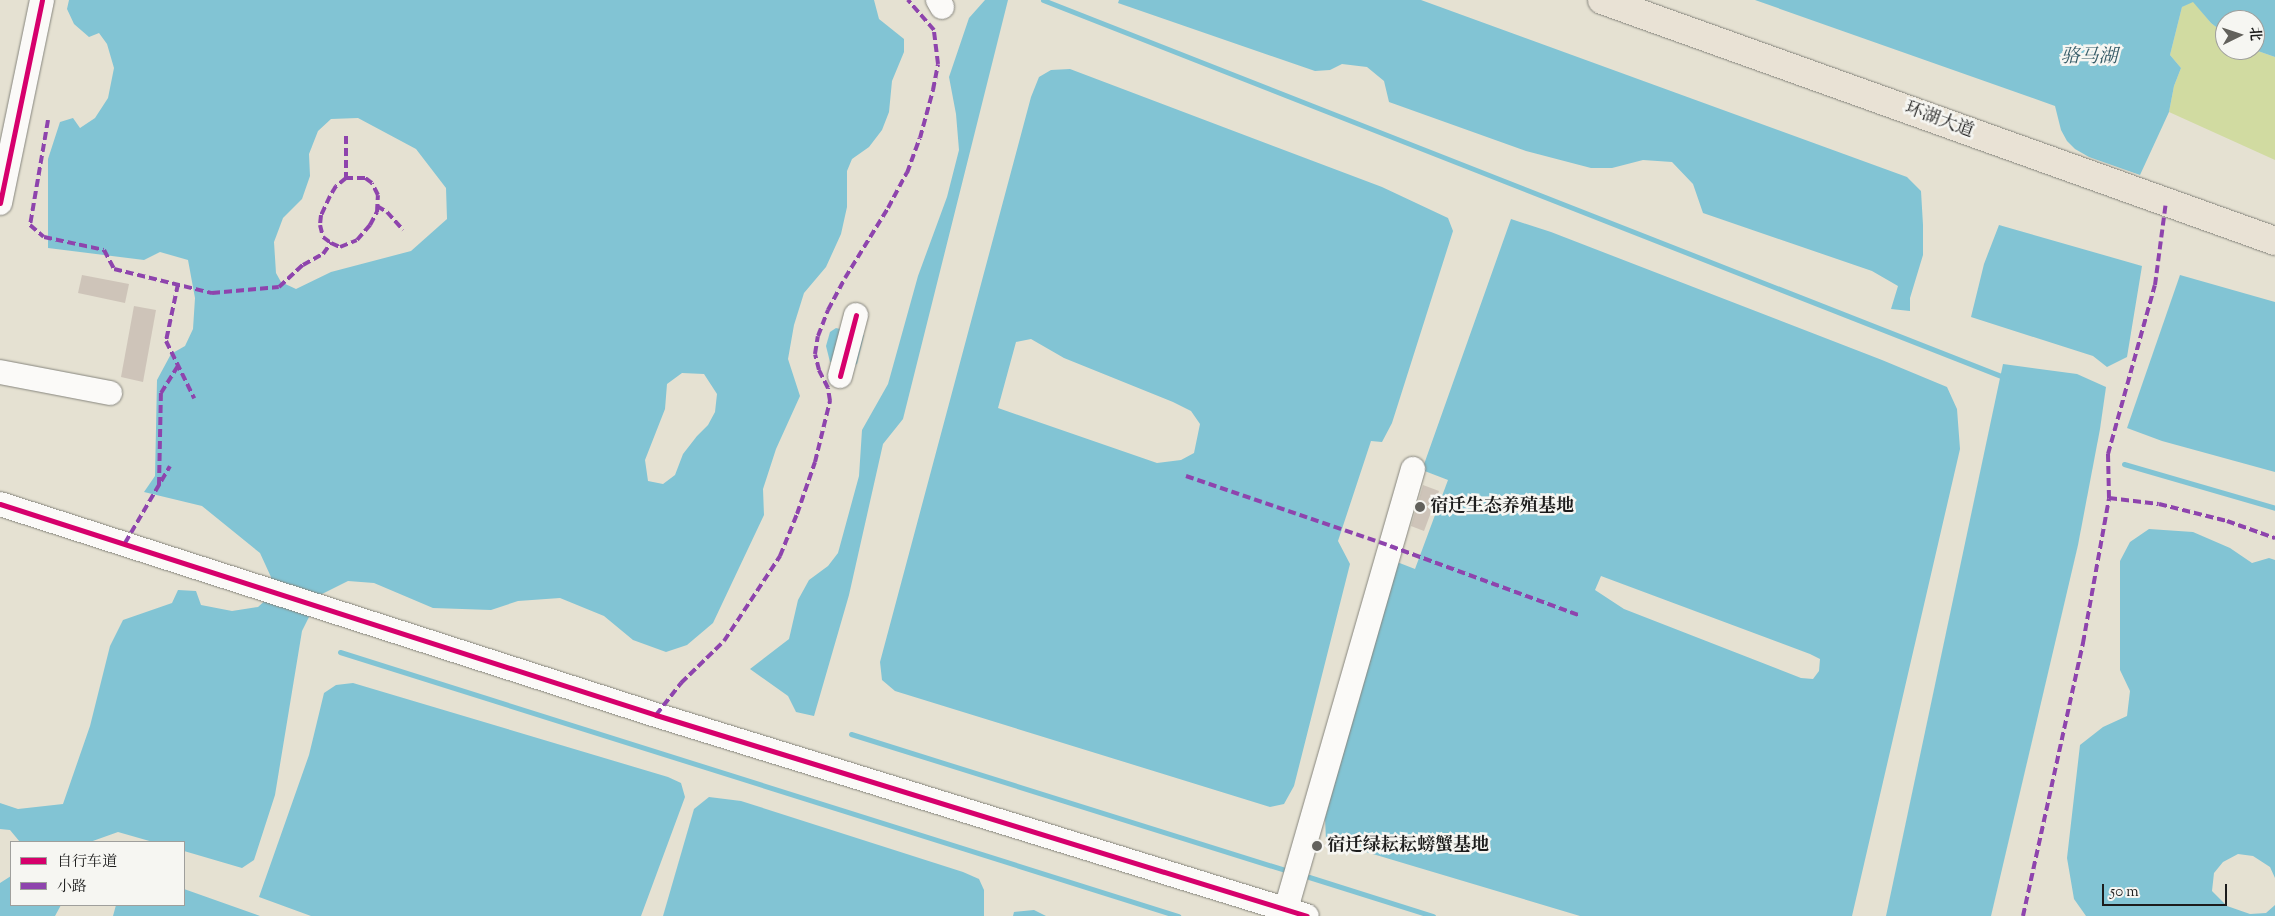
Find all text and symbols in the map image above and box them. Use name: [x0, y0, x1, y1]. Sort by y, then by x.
north arrow: [2215, 10, 2265, 60]
text: 北: [2244, 26, 2264, 42]
water label: 骆马湖: [2061, 47, 2117, 69]
street label: 环湖大道: [1901, 99, 1977, 143]
place label: 宿迁生态养殖基地: [1430, 496, 1574, 518]
marker: 宿迁生态养殖基地: [1414, 501, 1426, 513]
place label: 宿迁绿耘耘螃蟹基地: [1327, 835, 1489, 857]
marker: 宿迁绿耘耘螃蟹基地: [1311, 840, 1323, 852]
legend: [10, 841, 185, 906]
text: 自行车道: [57, 852, 117, 873]
scale bar: [2105, 874, 2230, 906]
text: 小路: [57, 877, 87, 898]
text: 50 m: [2110, 882, 2139, 903]

